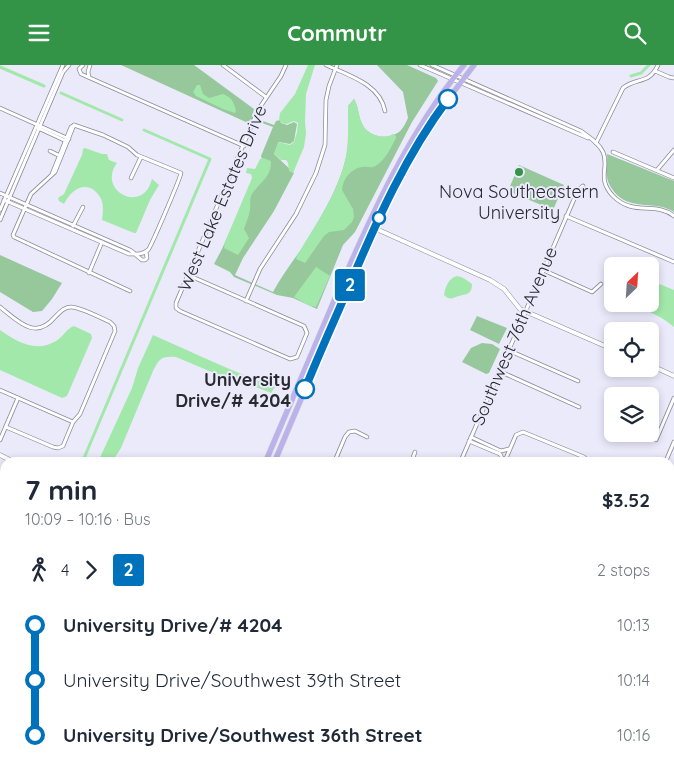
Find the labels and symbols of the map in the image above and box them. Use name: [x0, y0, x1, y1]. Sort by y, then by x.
unlabelled marker: [438, 89, 458, 109]
street label: West Lake Estates Drive: [172, 101, 272, 295]
marker: Nova Southeastern University: [513, 166, 525, 178]
place label: Nova Southeastern University: [439, 180, 599, 224]
unlabelled marker: [372, 211, 386, 225]
street label: Southwest 76th Avenue: [466, 243, 562, 429]
north arrow: [604, 257, 659, 313]
line badge: 2: [334, 269, 366, 301]
place label: University Drive/# 4204: [175, 368, 291, 412]
marker: University Drive/# 4204: [295, 379, 315, 399]

